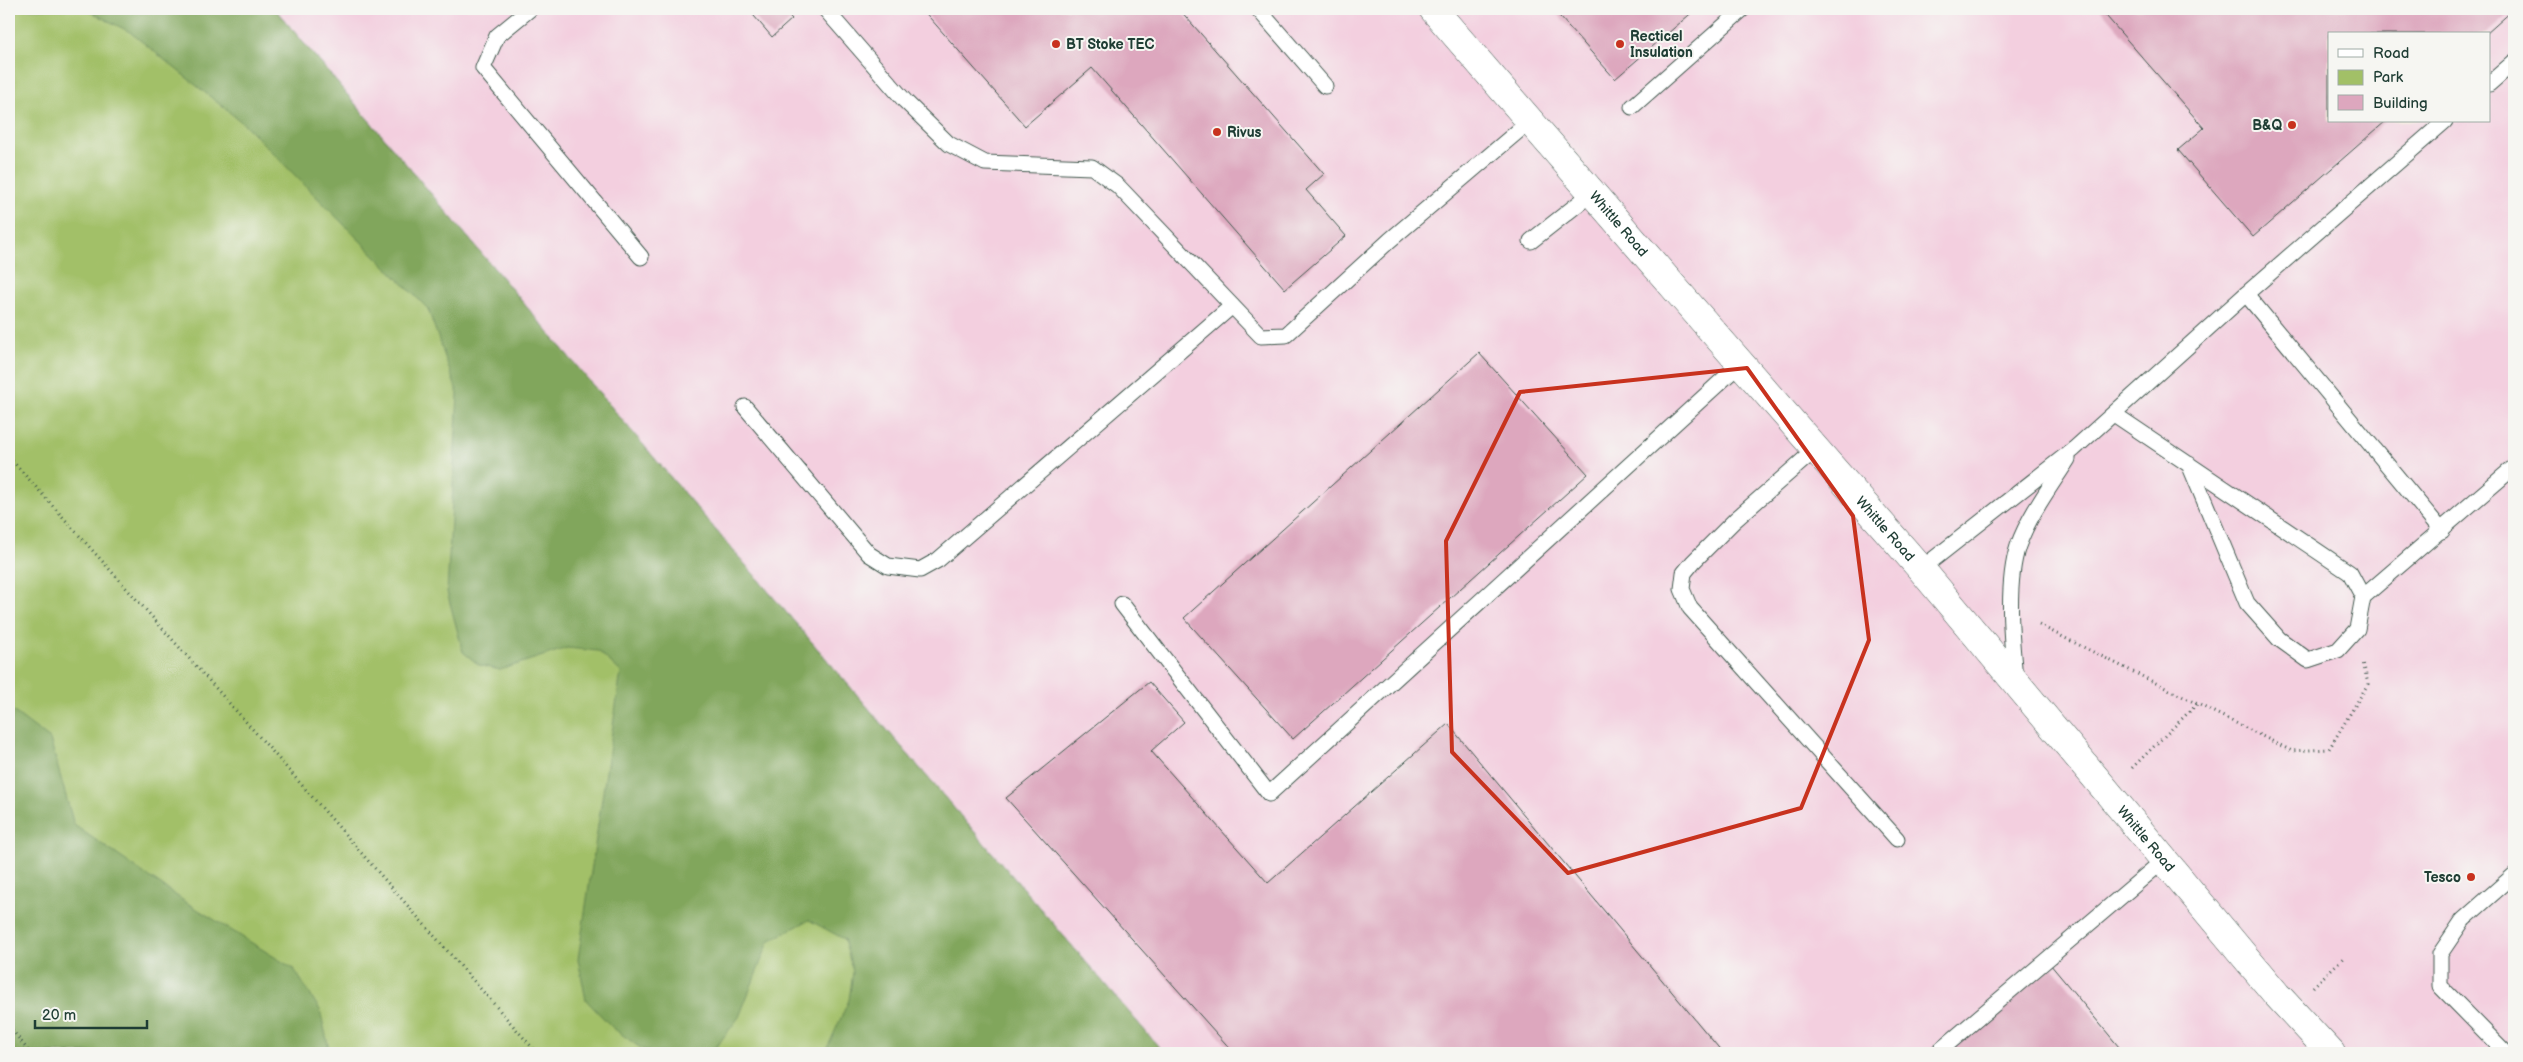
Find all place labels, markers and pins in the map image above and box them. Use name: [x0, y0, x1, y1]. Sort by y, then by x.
place label: Recticel Insulation: [1630, 28, 1693, 61]
place label: BT Stoke TEC: [1066, 36, 1155, 53]
marker: BT Stoke TEC: [1050, 38, 1062, 50]
marker: Recticel Insulation: [1614, 38, 1626, 50]
place label: B&Q: [2252, 117, 2282, 134]
marker: B&Q: [2286, 119, 2298, 131]
place label: Rivus: [1227, 124, 1262, 141]
marker: Rivus: [1211, 126, 1223, 138]
place label: Tesco: [2424, 869, 2461, 886]
marker: Tesco: [2465, 871, 2477, 883]

